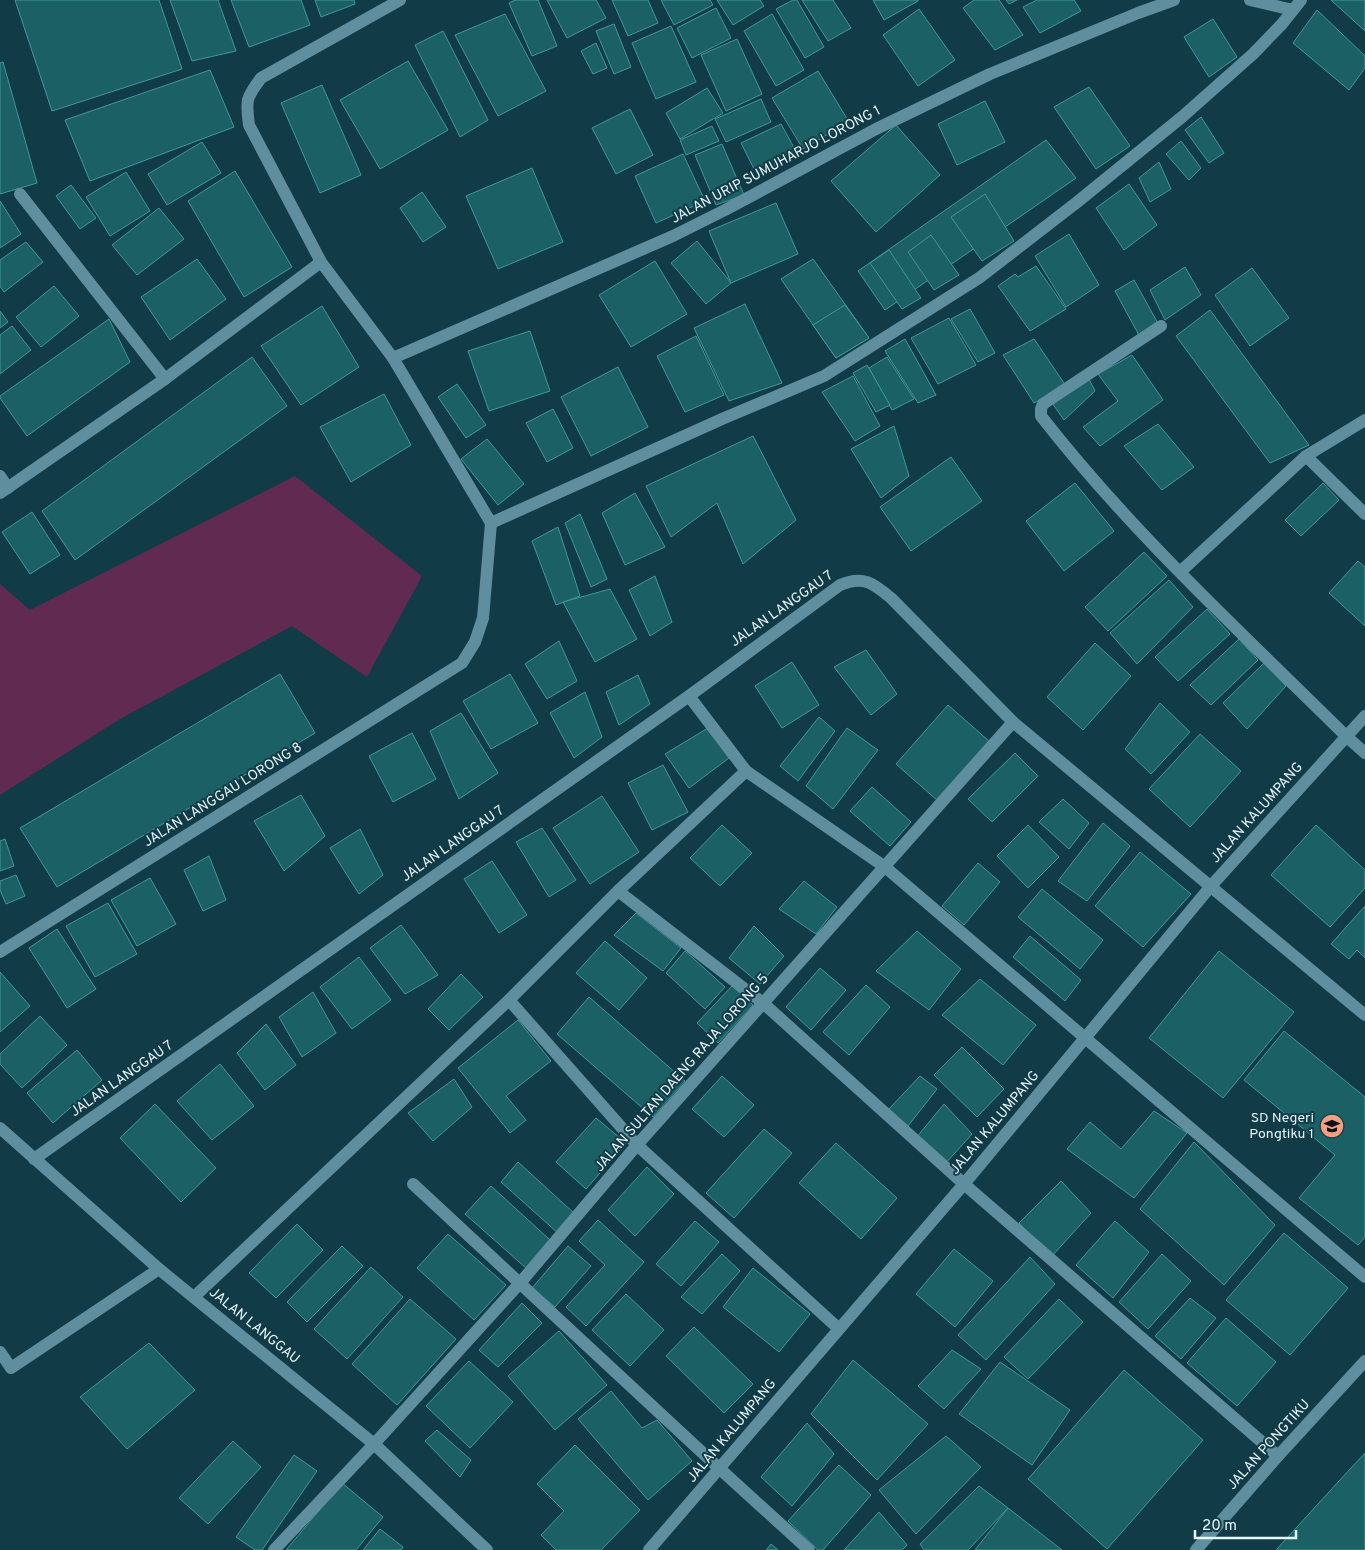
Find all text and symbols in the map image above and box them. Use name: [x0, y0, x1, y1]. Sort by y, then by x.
street label: JALAN URIP SUMUHARJO LORONG 1: [668, 102, 884, 228]
street label: JALAN LANGGAU 7: [727, 567, 837, 651]
street label: JALAN LANGGAU LORONG 8: [141, 739, 305, 851]
street label: JALAN KALUMPANG: [1207, 759, 1307, 867]
street label: JALAN LANGGAU 7: [398, 802, 508, 886]
street label: JALAN SULTAN DAENG RAJA LORONG 5: [591, 971, 773, 1175]
street label: JALAN LANGGAU 7: [67, 1037, 177, 1121]
street label: JALAN KALUMPANG: [947, 1068, 1043, 1178]
place label: SD Negeri Pongtiku 1: [1249, 1110, 1314, 1143]
school or university icon: SD Negeri Pongtiku 1: [1319, 1113, 1345, 1139]
street label: JALAN LANGGAU: [205, 1284, 303, 1368]
street label: JALAN KALUMPANG: [684, 1376, 780, 1486]
street label: JALAN PONGTIKU: [1224, 1396, 1314, 1494]
scale bar: [1195, 1508, 1296, 1540]
text: 20 m: [1202, 1517, 1237, 1536]

